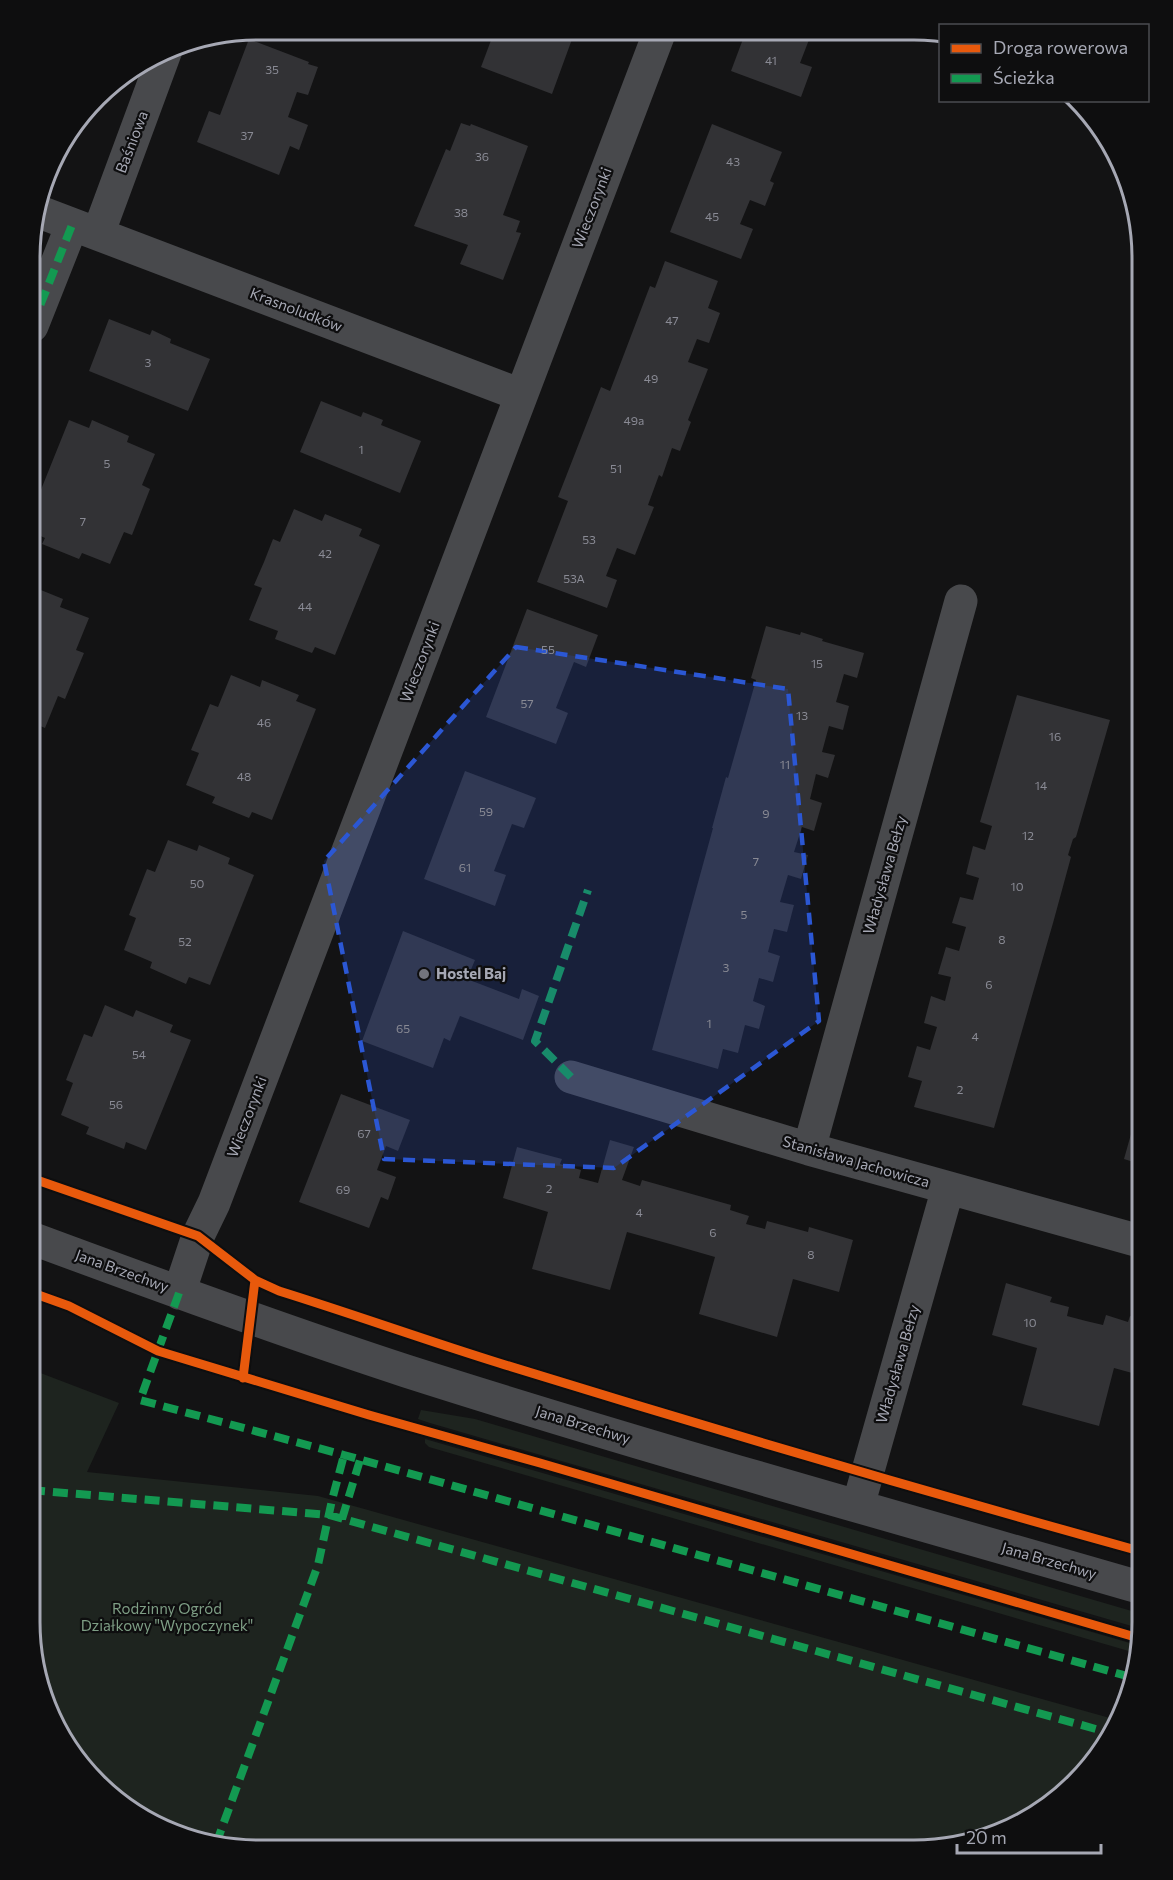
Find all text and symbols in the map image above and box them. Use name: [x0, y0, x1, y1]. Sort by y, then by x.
legend: [939, 24, 1149, 102]
text: Droga rowerowa: [993, 36, 1128, 58]
house number: 41: [765, 53, 777, 67]
house number: 35: [265, 62, 279, 76]
text: Ścieżka: [993, 66, 1055, 88]
street label: Baśniowa: [111, 108, 151, 175]
house number: 37: [240, 128, 254, 142]
house number: 36: [475, 149, 489, 163]
house number: 43: [726, 154, 740, 168]
street label: Wieczorynki: [567, 165, 615, 251]
house number: 38: [454, 205, 468, 219]
house number: 45: [705, 209, 719, 223]
street label: Krasnoludków: [248, 283, 345, 335]
house number: 47: [665, 313, 679, 327]
house number: 3: [145, 355, 152, 369]
house number: 49: [644, 371, 658, 385]
house number: 49a: [624, 413, 644, 427]
house number: 1: [358, 442, 364, 456]
house number: 5: [104, 456, 111, 470]
house number: 51: [610, 461, 622, 475]
house number: 7: [80, 514, 86, 528]
house number: 53: [582, 532, 596, 546]
house number: 42: [318, 546, 332, 560]
house number: 53A: [563, 571, 585, 585]
house number: 44: [298, 599, 312, 613]
street label: Wieczorynki: [395, 619, 443, 705]
house number: 55: [541, 642, 555, 656]
house number: 15: [811, 656, 823, 670]
house number: 57: [520, 696, 534, 710]
house number: 13: [796, 708, 808, 722]
house number: 46: [257, 715, 271, 729]
house number: 16: [1049, 729, 1061, 743]
house number: 11: [780, 757, 790, 771]
house number: 48: [237, 769, 251, 783]
house number: 14: [1035, 778, 1047, 792]
house number: 59: [479, 804, 493, 818]
house number: 9: [762, 806, 770, 820]
street label: Władysława Bełzy: [858, 813, 910, 936]
house number: 12: [1022, 828, 1034, 842]
house number: 7: [753, 854, 759, 868]
house number: 61: [459, 860, 471, 874]
house number: 50: [190, 876, 205, 890]
house number: 10: [1011, 879, 1024, 893]
house number: 5: [741, 907, 748, 921]
house number: 8: [998, 932, 1006, 946]
house number: 52: [178, 934, 192, 948]
house number: 3: [723, 960, 730, 974]
place label: Hostel Baj: [436, 964, 506, 982]
marker: Hostel Baj: [417, 967, 431, 981]
house number: 6: [985, 977, 993, 991]
house number: 1: [706, 1016, 712, 1030]
house number: 65: [396, 1021, 410, 1035]
house number: 4: [971, 1029, 979, 1043]
house number: 54: [132, 1047, 146, 1061]
street label: Wieczorynki: [222, 1074, 270, 1160]
house number: 2: [957, 1082, 964, 1096]
house number: 56: [109, 1097, 123, 1111]
house number: 67: [357, 1126, 371, 1140]
street label: Stanisława Jachowicza: [781, 1131, 932, 1191]
house number: 2: [546, 1181, 553, 1195]
house number: 69: [336, 1182, 350, 1196]
house number: 4: [635, 1205, 643, 1219]
house number: 6: [709, 1225, 717, 1239]
street label: Jana Brzechwy: [73, 1245, 172, 1295]
house number: 8: [807, 1247, 815, 1261]
street label: Władysława Bełzy: [871, 1302, 923, 1425]
house number: 10: [1024, 1315, 1037, 1329]
street label: Jana Brzechwy: [534, 1401, 633, 1447]
street label: Jana Brzechwy: [1000, 1538, 1099, 1582]
park label: Rodzinny Ogród Działkowy "Wypoczynek": [81, 1599, 253, 1634]
scale bar: [957, 1817, 1101, 1855]
text: 20 m: [966, 1826, 1007, 1848]

